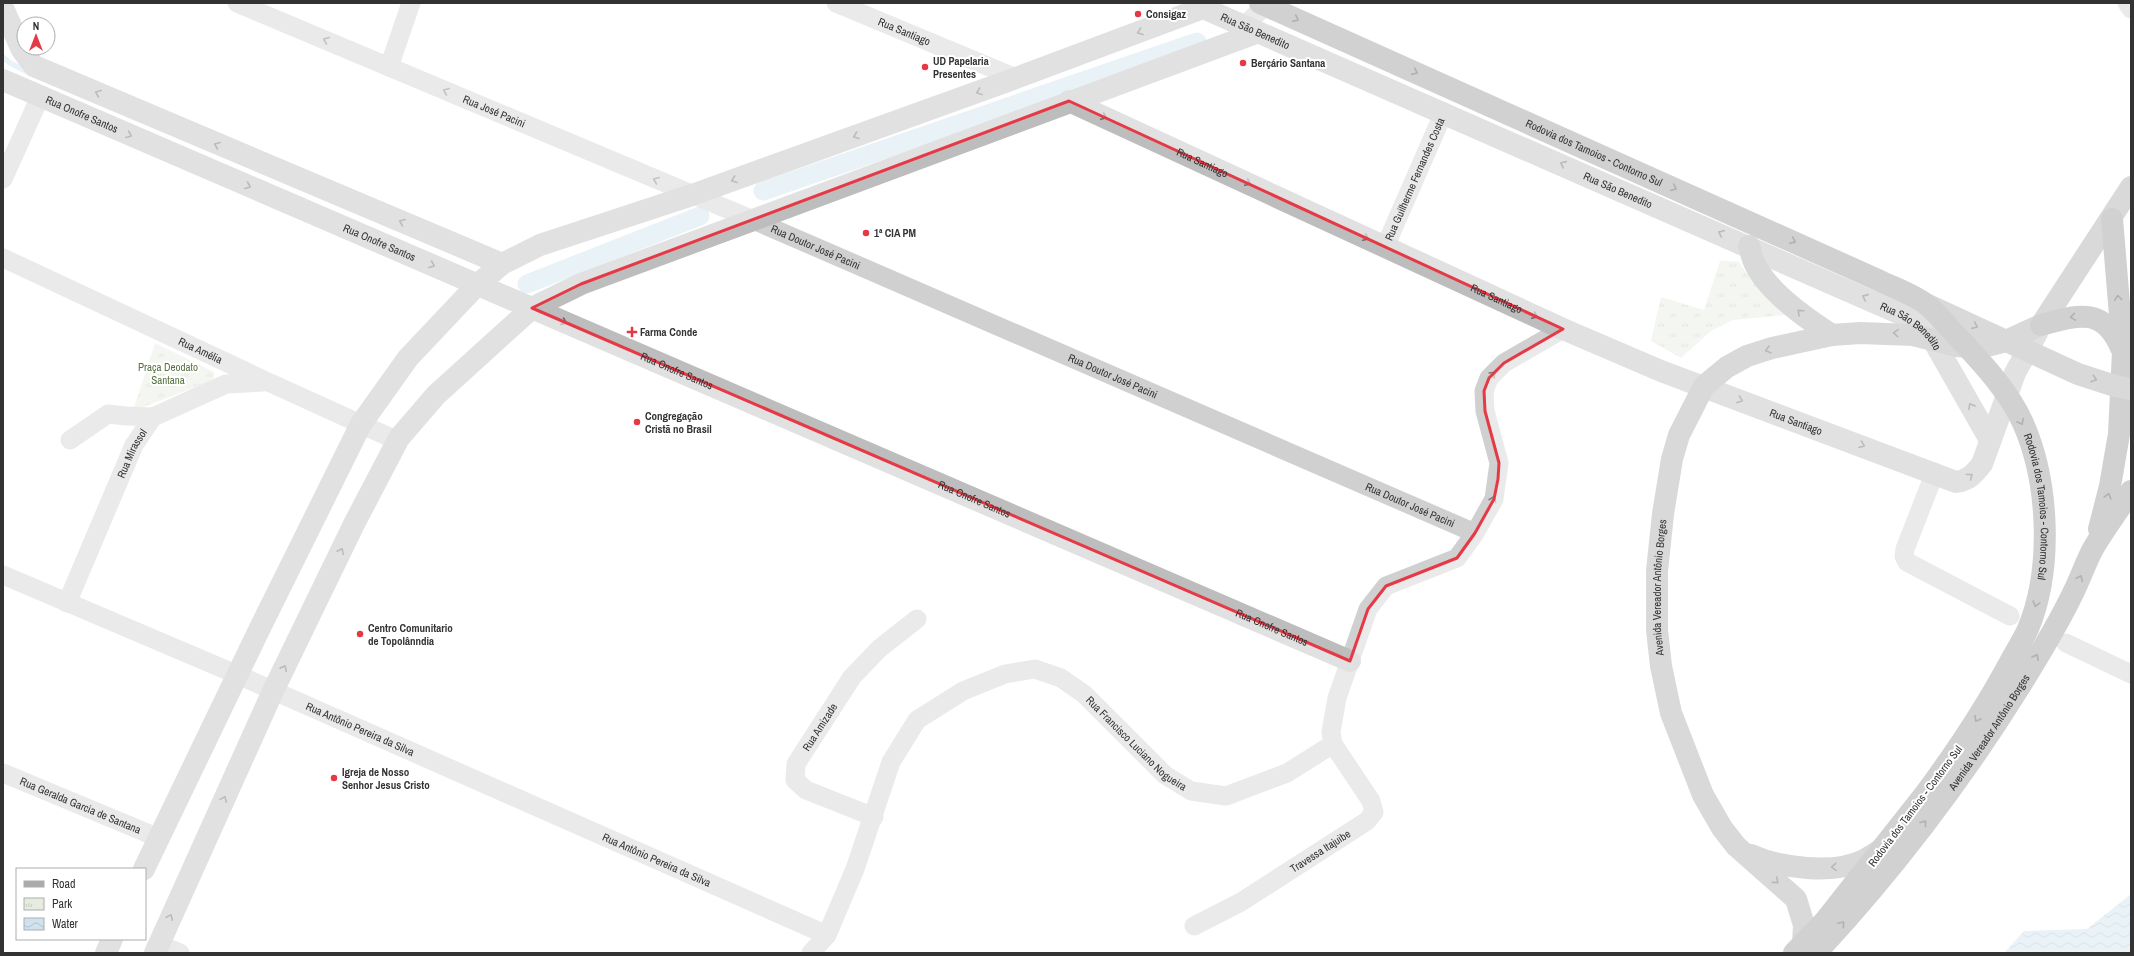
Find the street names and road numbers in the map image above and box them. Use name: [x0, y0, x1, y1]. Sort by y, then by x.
street label: Rua São Benedito: [1219, 10, 1292, 52]
street label: Rua Santiago: [876, 14, 933, 49]
street label: Rua Onofre Santos: [44, 92, 121, 136]
street label: Rua José Pacini: [461, 92, 528, 130]
street label: Rua Guilherme Fernandes Costa: [1382, 116, 1448, 243]
street label: Rodovia dos Tamoios - Contorno Sul: [1523, 116, 1665, 189]
street label: Rua Santiago: [1174, 145, 1231, 181]
street label: Rua São Benedito: [1581, 169, 1655, 211]
street label: Rua Onofre Santos: [341, 221, 418, 264]
street label: Rua Doutor José Pacini: [769, 222, 862, 273]
street label: Rua Santiago: [1469, 280, 1525, 316]
street label: Rua São Benedito: [1878, 299, 1944, 353]
street label: Rua Amélia: [176, 334, 225, 367]
street label: Rua Onofre Santos: [639, 349, 716, 393]
street label: Rua Doutor José Pacini: [1066, 350, 1160, 401]
street label: Rua Santiago: [1768, 406, 1824, 438]
street label: Rua Mirassol: [114, 426, 150, 480]
street label: Rodovia dos Tamoios - Contorno Sul: [2021, 431, 2052, 581]
street label: Rua Onofre Santos: [936, 477, 1013, 521]
street label: Rua Doutor José Pacini: [1363, 479, 1457, 530]
street label: Avenida Vereador Antônio Borges: [1650, 518, 1669, 657]
street label: Rua Onofre Santos: [1234, 606, 1311, 649]
street label: Avenida Vereador Antônio Borges: [1945, 671, 2033, 794]
street label: Rua Francisco Luciano Nogueira: [1083, 693, 1189, 794]
street label: Rua Antônio Pereira da Silva: [304, 699, 417, 759]
street label: Rua Amizade: [799, 700, 840, 754]
street label: Rodovia dos Tamoios - Contorno Sul: [1865, 743, 1965, 869]
street label: Rua Geralda Garcia de Santana: [18, 774, 143, 837]
street label: Travessa Itajuibe: [1287, 826, 1353, 876]
street label: Rua Antônio Pereira da Silva: [600, 830, 713, 890]

